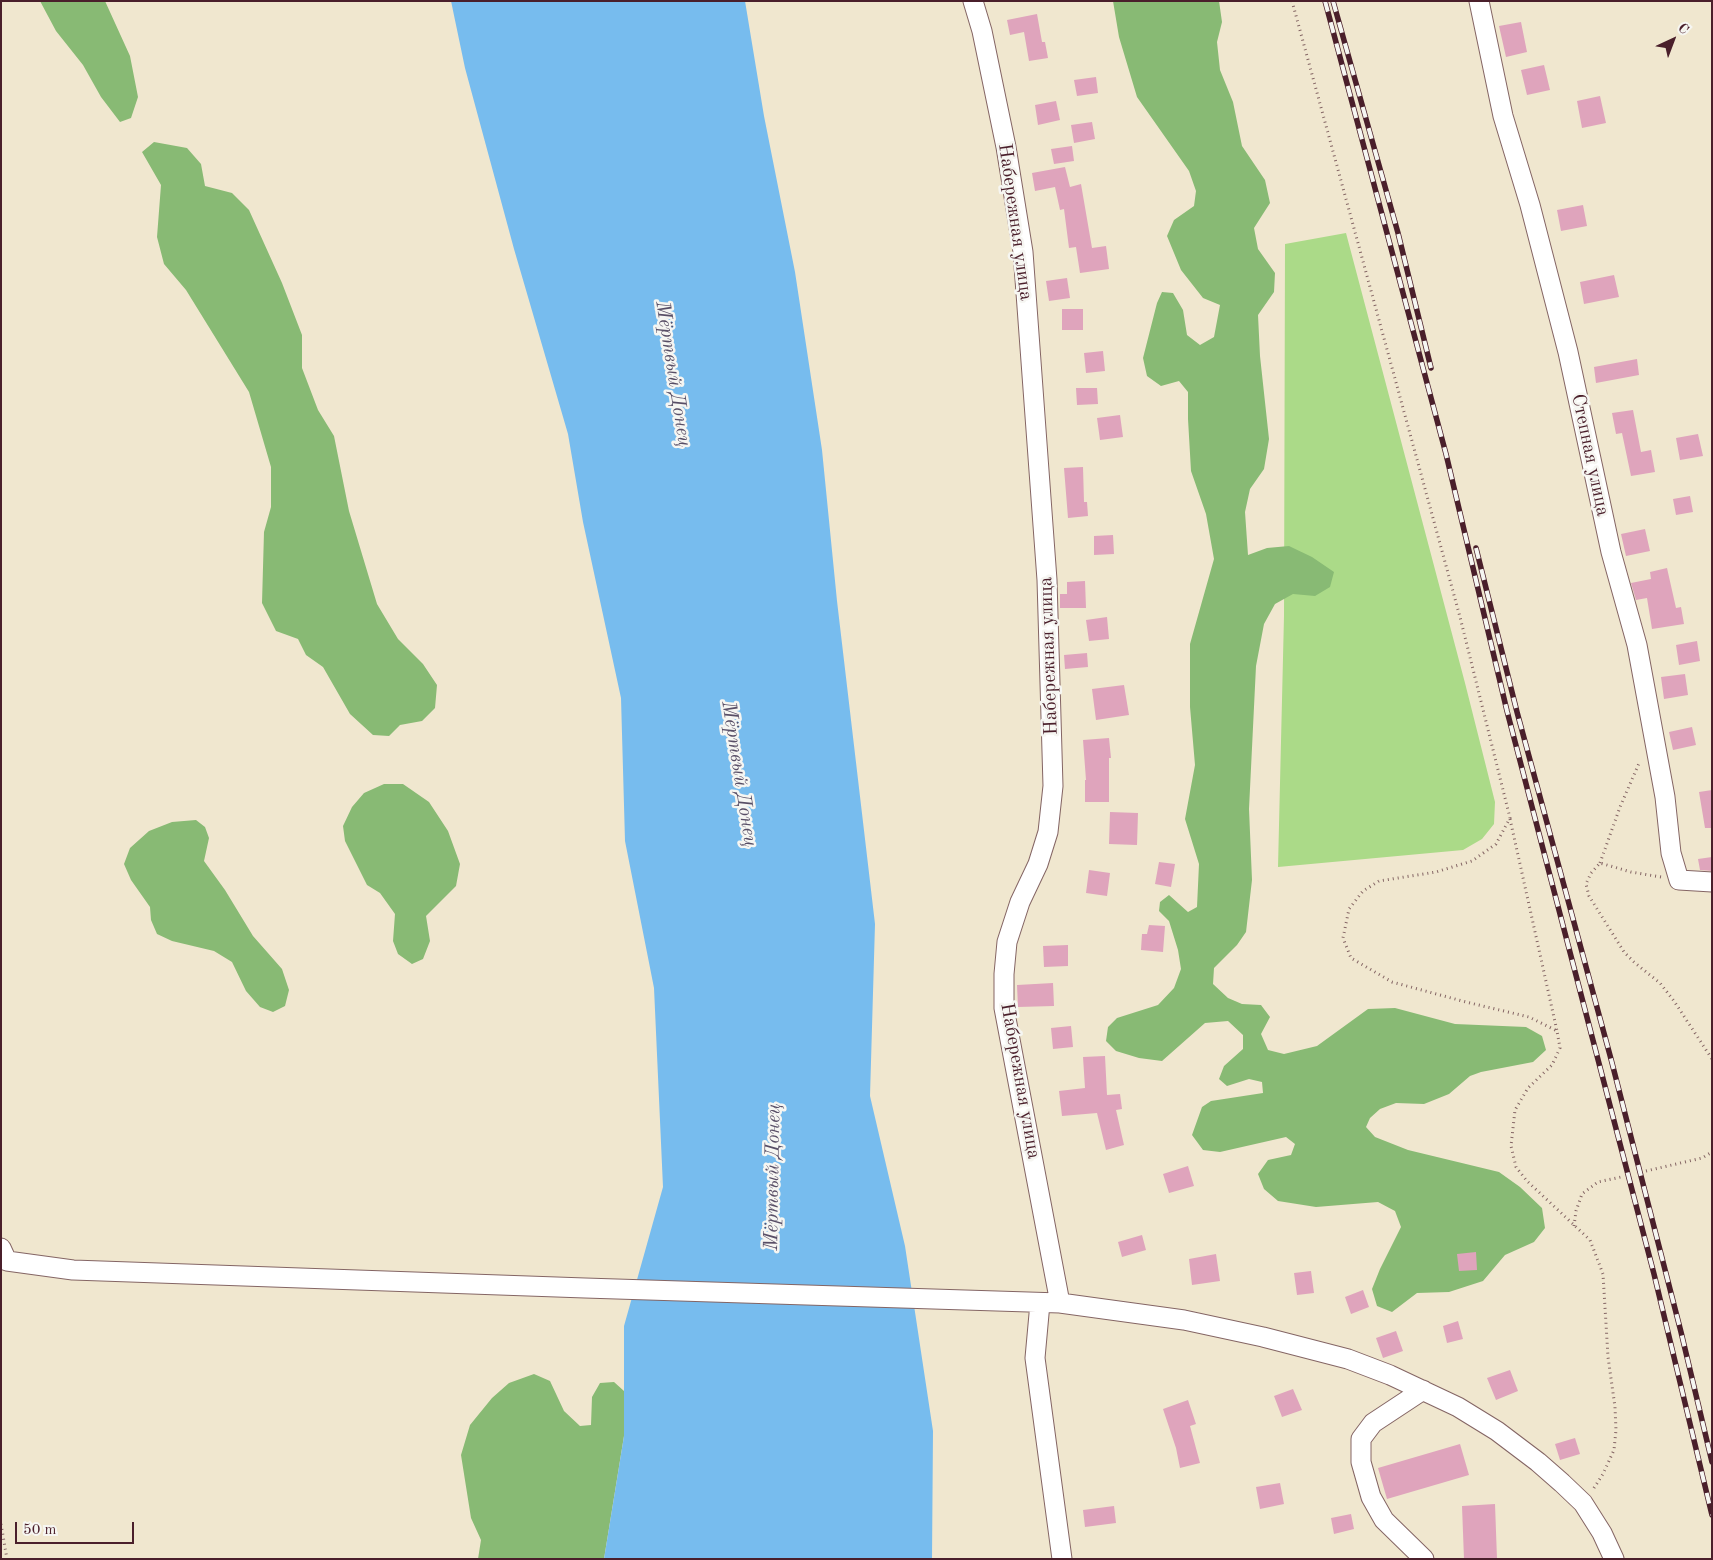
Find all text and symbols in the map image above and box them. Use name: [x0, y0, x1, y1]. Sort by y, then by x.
north arrow: [1648, 15, 1698, 65]
text: С: [1675, 21, 1691, 37]
street label: Набережная улица: [993, 142, 1037, 302]
water label: Мёртвый Донец: [650, 299, 696, 449]
street label: Степная улица: [1566, 392, 1614, 518]
street label: Набережная улица: [1035, 576, 1063, 736]
water label: Мёртвый Донец: [716, 699, 762, 849]
street label: Набережная улица: [995, 1001, 1045, 1161]
water label: Мёртвый Донец: [760, 1103, 786, 1251]
scale bar: [18, 1512, 136, 1544]
text: 50 m: [23, 1523, 57, 1538]

